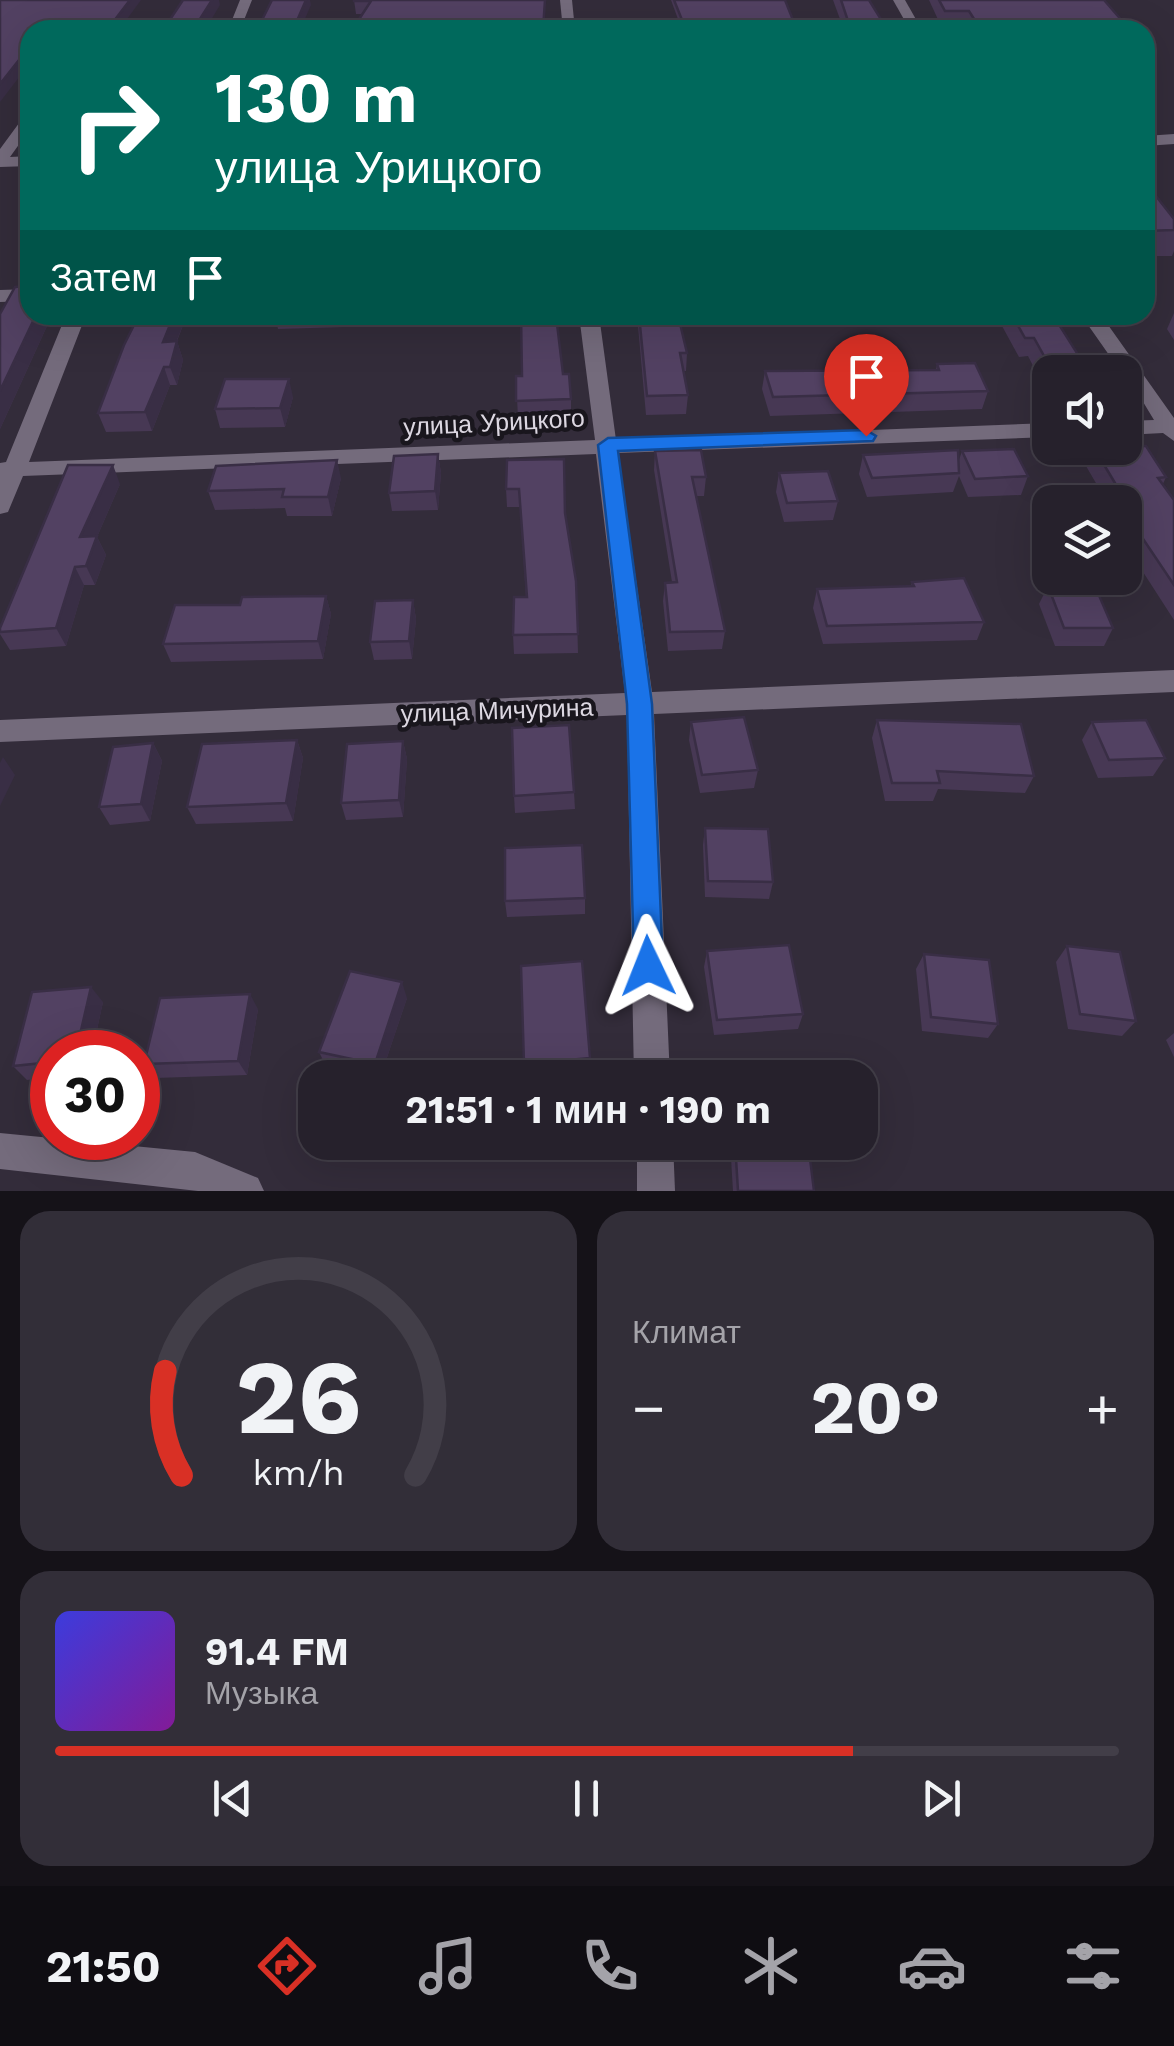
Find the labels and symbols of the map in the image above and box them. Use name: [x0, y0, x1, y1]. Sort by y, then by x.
pin: [824, 334, 909, 437]
street label: улица Урицкого: [402, 403, 586, 442]
street label: улица Мичурина: [400, 693, 594, 728]
position arrow: [596, 914, 700, 1018]
speed limit sign: 30: [30, 1030, 160, 1160]

